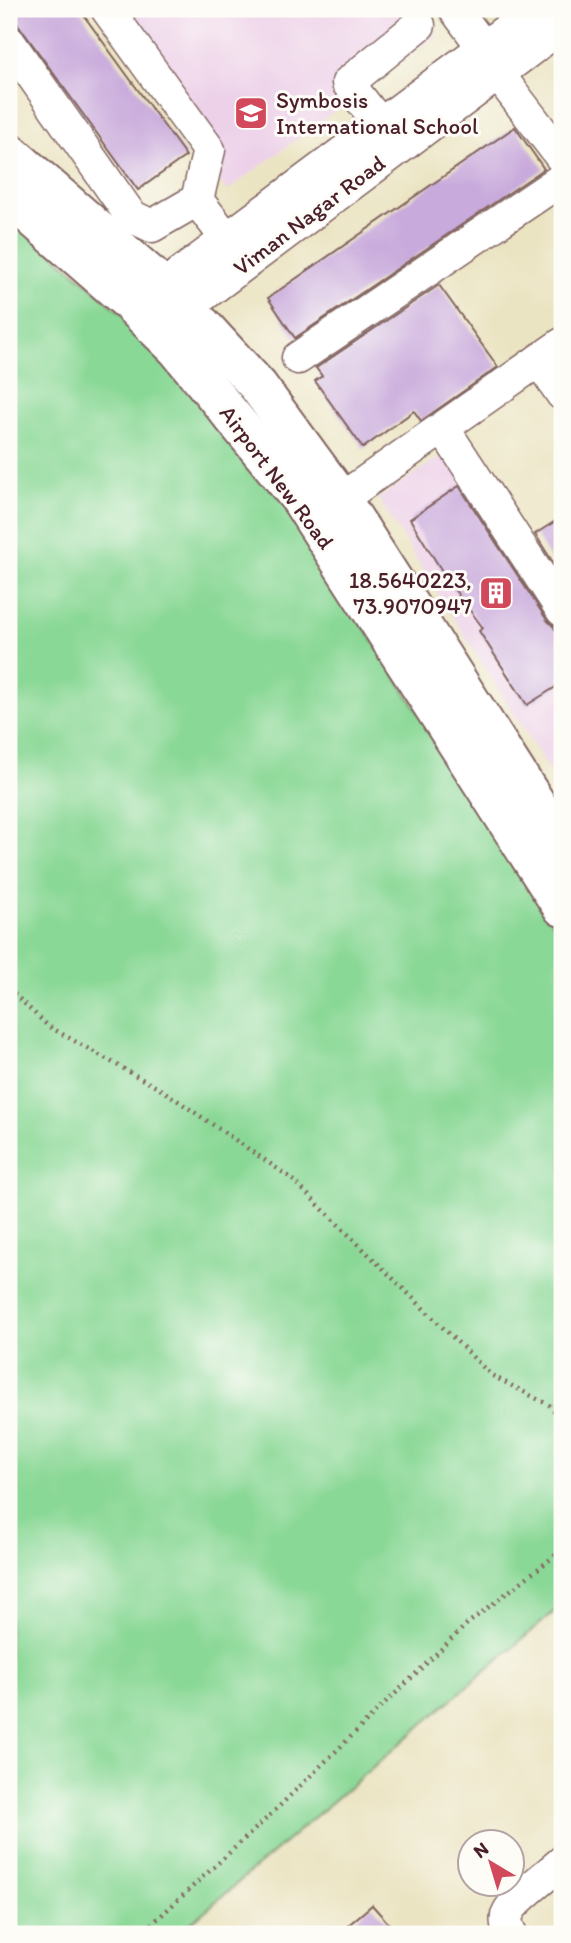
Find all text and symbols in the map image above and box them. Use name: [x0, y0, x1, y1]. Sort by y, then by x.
place label: Symbosis International School: [276, 86, 479, 140]
school or university icon: Symbosis International School: [232, 94, 270, 132]
street label: Viman Nagar Road: [227, 149, 391, 281]
street label: Airport New Road: [214, 399, 341, 555]
place label: 18.5640223, 73.9070947: [349, 566, 472, 620]
building icon: 18.5640223, 73.9070947: [477, 574, 515, 612]
north arrow: [456, 1828, 526, 1898]
text: N: [469, 1837, 493, 1863]

